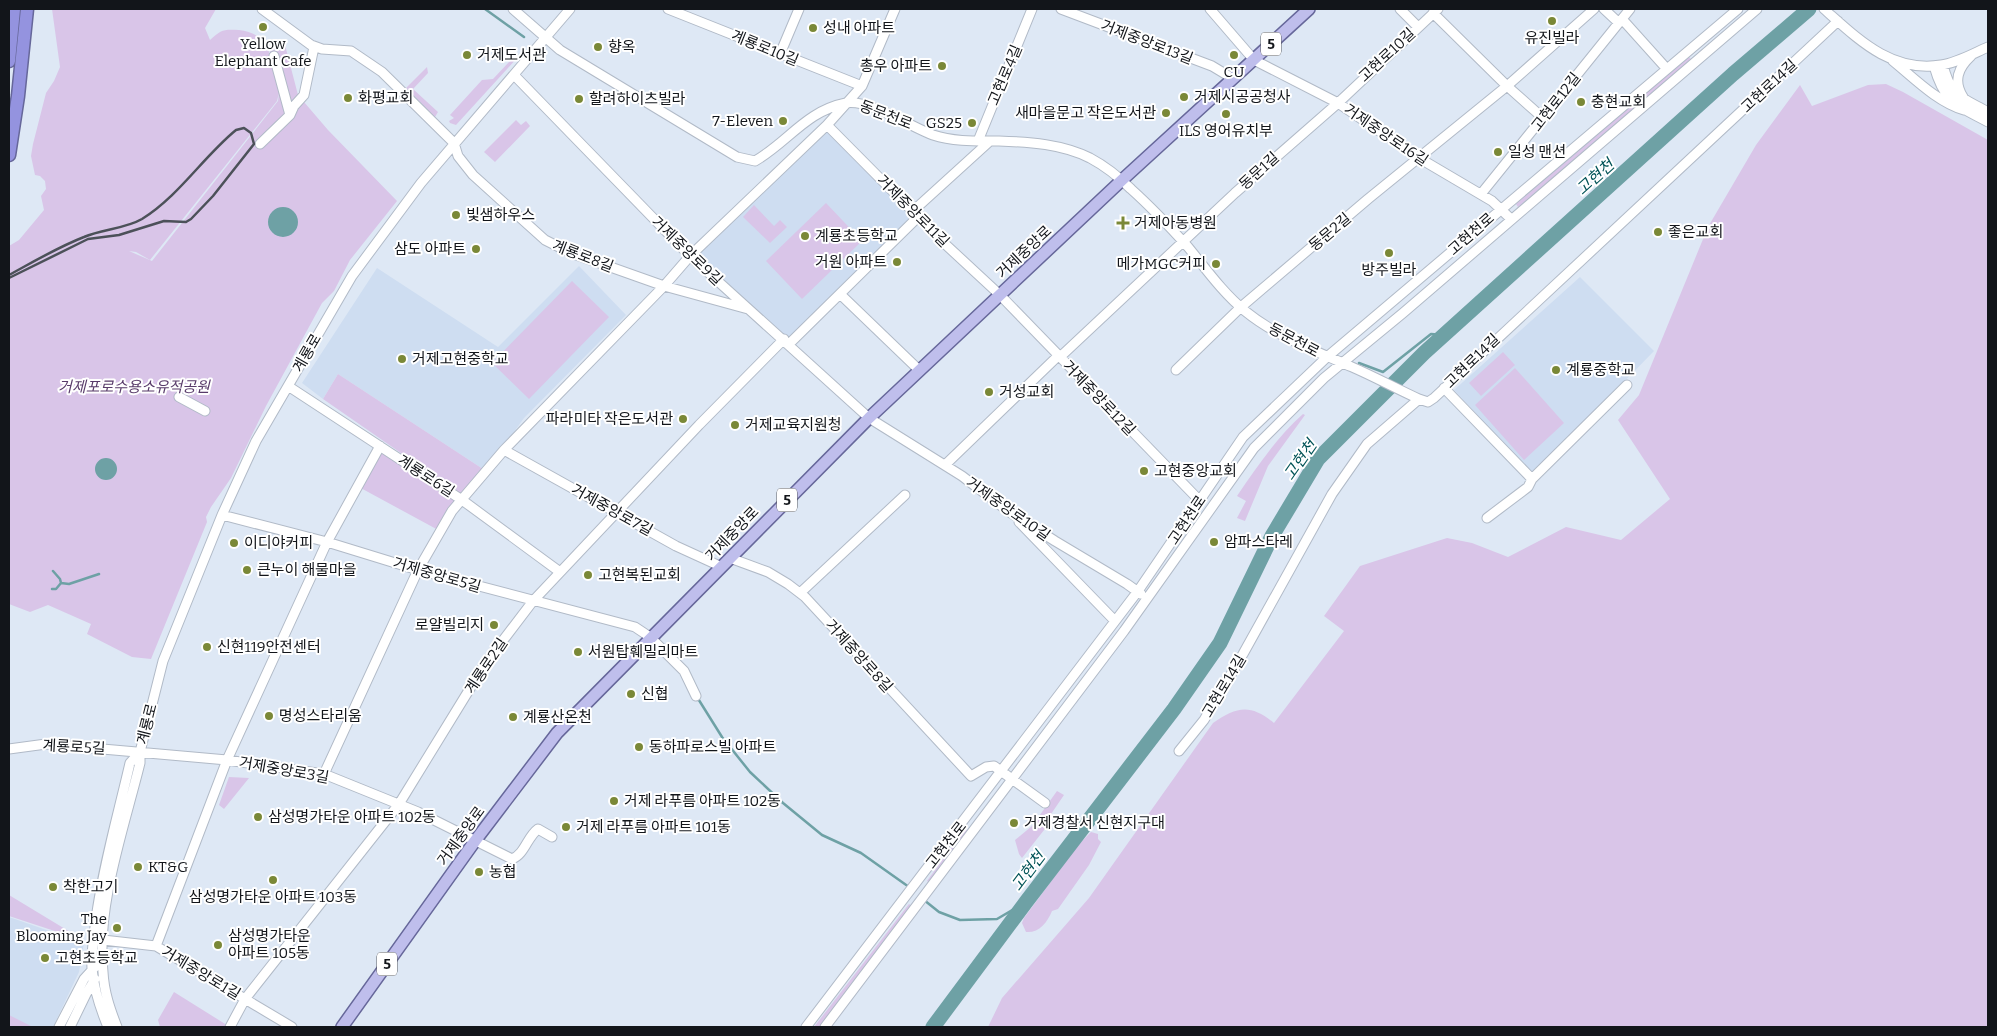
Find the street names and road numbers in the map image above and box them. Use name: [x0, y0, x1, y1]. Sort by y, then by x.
street label: 거제중앙로13길: [1098, 16, 1196, 68]
street label: 고현로10길: [1355, 24, 1419, 86]
street label: 계룡로10길: [729, 26, 801, 70]
road number: 5: [1261, 33, 1281, 56]
street label: 고현로4길: [984, 42, 1026, 108]
street label: 고현로14길: [1737, 56, 1801, 116]
street label: 고현로12길: [1528, 69, 1584, 135]
street label: 동문천로: [857, 97, 915, 133]
street label: 거제중앙로16길: [1340, 100, 1432, 170]
street label: 동문1길: [1235, 148, 1283, 194]
street label: 거제중앙로11길: [873, 171, 953, 251]
street label: 동문2길: [1305, 209, 1355, 255]
street label: 고현천로: [1444, 209, 1498, 259]
street label: 거제중앙로9길: [648, 213, 726, 289]
street label: 거제중앙로: [993, 222, 1055, 282]
street label: 계룡로8길: [550, 236, 616, 276]
street label: 동문천로: [1265, 319, 1323, 361]
street label: 고현로14길: [1441, 330, 1503, 392]
street label: 계룡로: [289, 331, 325, 375]
street label: 거제중앙로12길: [1059, 357, 1139, 439]
street label: 계룡로6길: [394, 451, 458, 501]
street label: 거제중앙로10길: [962, 473, 1054, 545]
street label: 거제중앙로7길: [568, 480, 656, 540]
road number: 5: [777, 488, 797, 512]
street label: 고현천로: [1164, 492, 1210, 548]
street label: 거제중앙로: [702, 503, 762, 565]
street label: 거제중앙로5길: [391, 554, 483, 596]
street label: 거제중앙로8길: [822, 616, 896, 696]
street label: 계룡로2길: [461, 635, 511, 697]
street label: 고현로14길: [1198, 651, 1250, 721]
street label: 계룡로: [133, 702, 161, 746]
street label: 계룡로5길: [42, 736, 106, 758]
street label: 거제중앙로3길: [237, 753, 331, 787]
street label: 거제중앙로: [433, 803, 489, 869]
street label: 고현천로: [922, 818, 970, 872]
street label: 거제중앙로1길: [158, 942, 244, 1004]
road number: 5: [377, 952, 397, 976]

